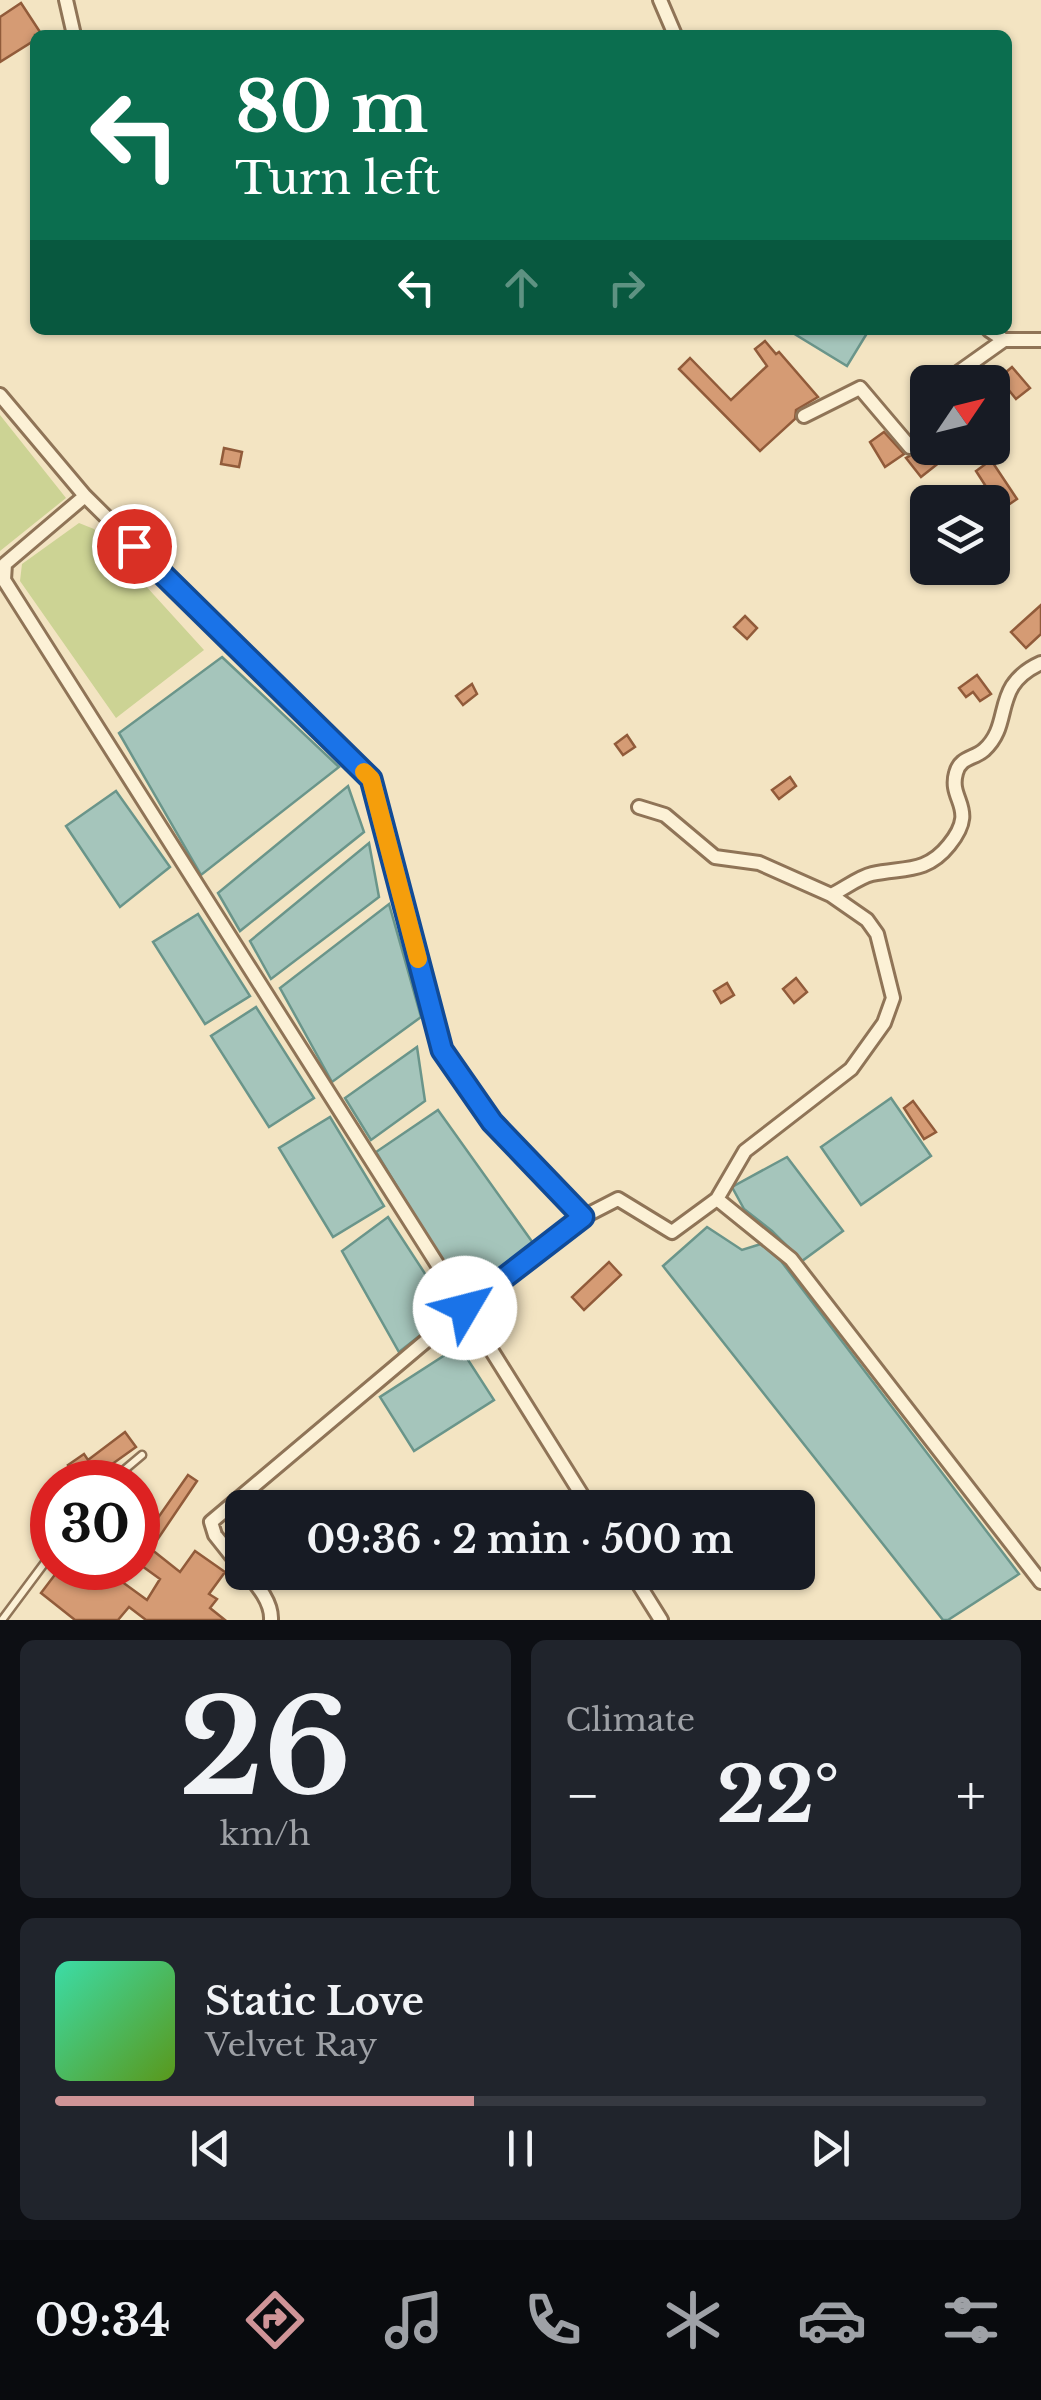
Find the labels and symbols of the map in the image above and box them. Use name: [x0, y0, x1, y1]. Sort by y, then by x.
north arrow: [910, 365, 1010, 465]
pin: [92, 504, 177, 589]
position arrow: [413, 1256, 517, 1360]
speed limit sign: 30: [30, 1460, 160, 1590]

